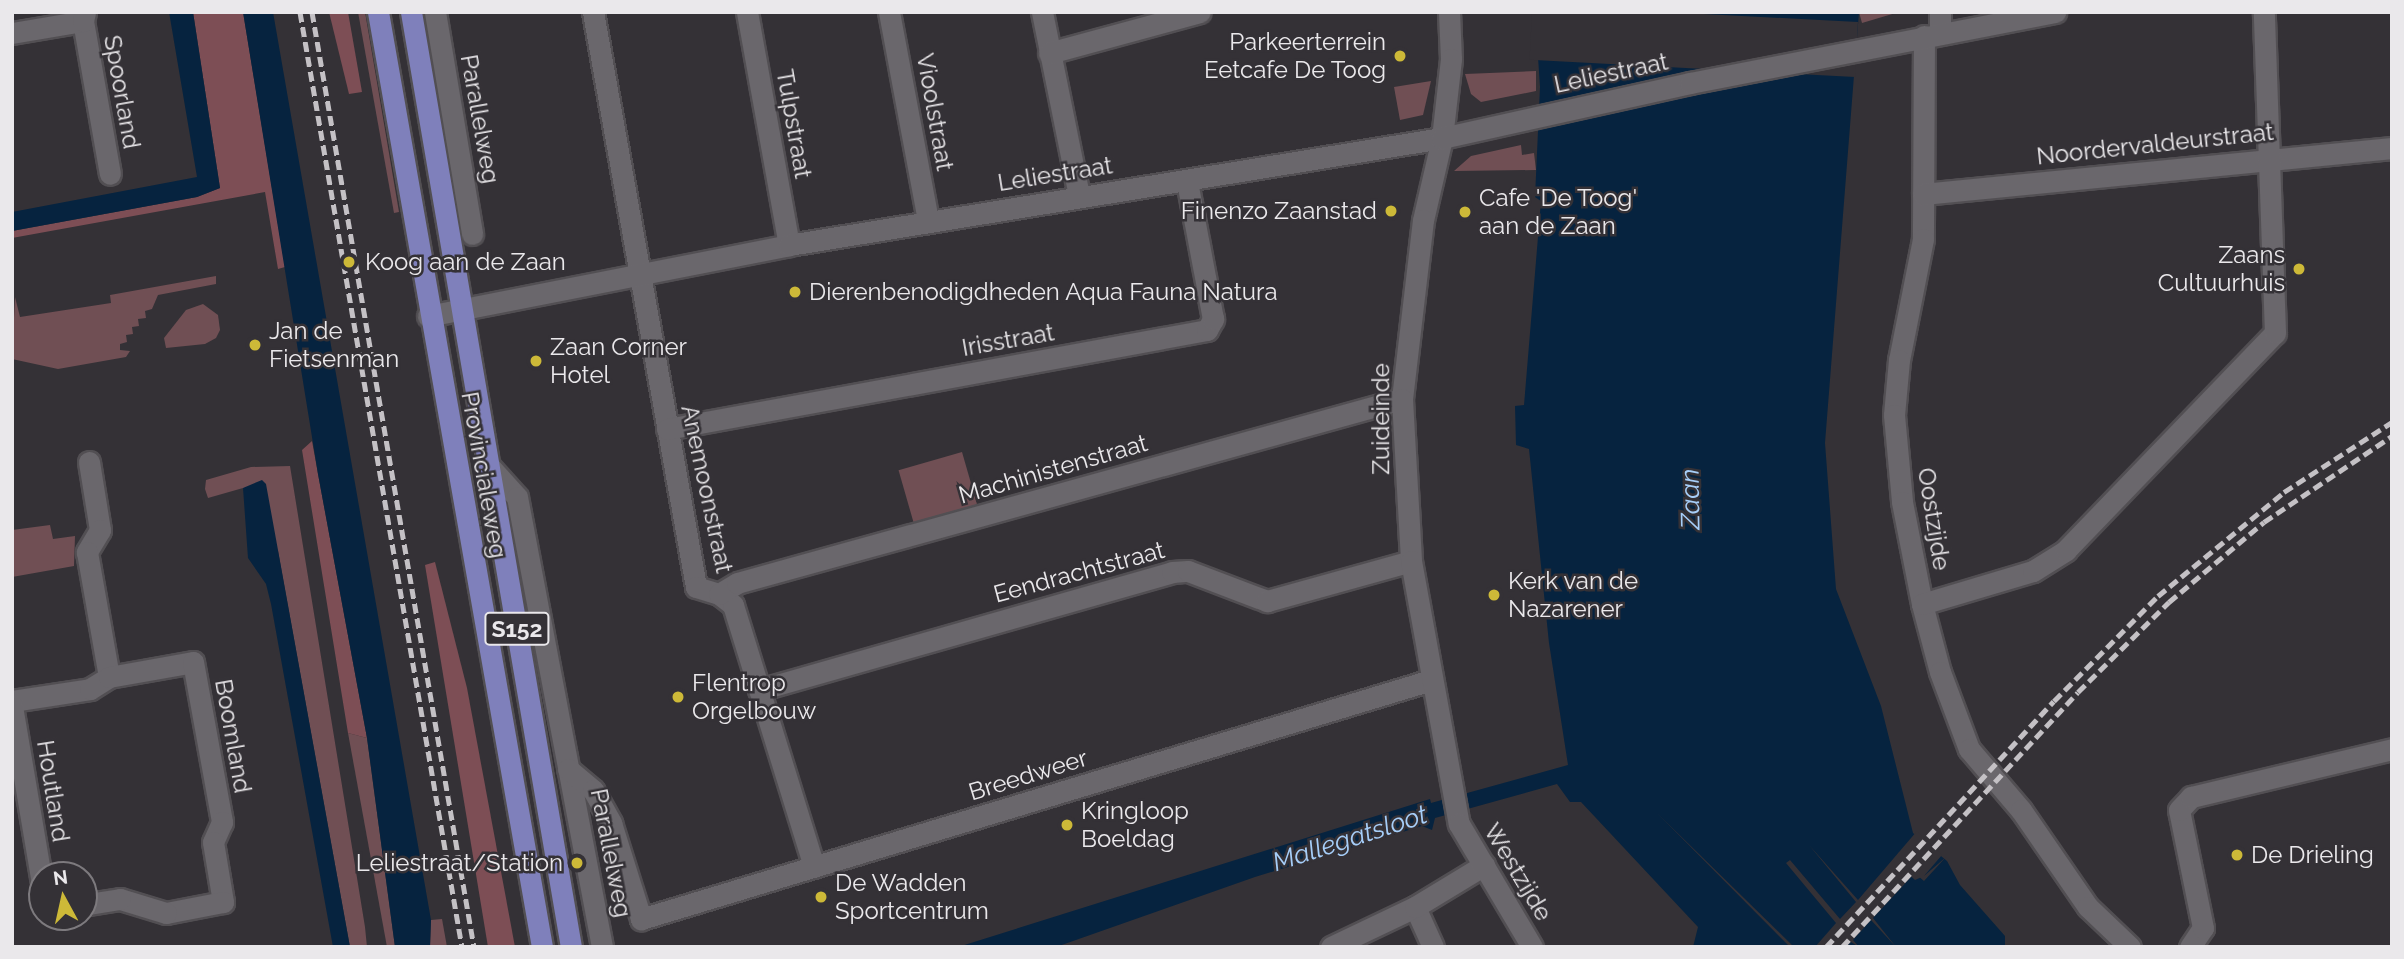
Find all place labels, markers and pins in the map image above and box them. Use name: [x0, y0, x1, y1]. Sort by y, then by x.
place label: Parkeerterrein Eetcafe De Toog: [1203, 28, 1386, 84]
marker: Parkeerterrein Eetcafe De Toog: [1392, 48, 1408, 64]
place label: Cafe 'De Toog' aan de Zaan: [1479, 184, 1638, 240]
place label: Finenzo Zaanstad: [1181, 197, 1377, 225]
marker: Finenzo Zaanstad: [1383, 203, 1399, 219]
marker: Cafe 'De Toog' aan de Zaan: [1457, 204, 1473, 220]
place label: Zaans Cultuurhuis: [2158, 241, 2285, 297]
place label: Koog aan de Zaan: [365, 248, 566, 276]
marker: Koog aan de Zaan: [339, 252, 359, 272]
marker: Zaans Cultuurhuis: [2291, 261, 2307, 277]
place label: Dierenbenodigdheden Aqua Fauna Natura: [809, 278, 1278, 306]
marker: Dierenbenodigdheden Aqua Fauna Natura: [787, 284, 803, 300]
place label: Jan de Fietsenman: [269, 317, 399, 373]
place label: Zaan Corner Hotel: [550, 333, 687, 389]
marker: Jan de Fietsenman: [247, 337, 263, 353]
marker: Zaan Corner Hotel: [528, 353, 544, 369]
place label: Kerk van de Nazarener: [1508, 567, 1639, 623]
marker: Kerk van de Nazarener: [1486, 587, 1502, 603]
place label: Flentrop Orgelbouw: [692, 669, 816, 725]
marker: Flentrop Orgelbouw: [670, 689, 686, 705]
place label: Kringloop Boeldag: [1081, 797, 1189, 853]
marker: Kringloop Boeldag: [1059, 817, 1075, 833]
place label: De Drieling: [2251, 841, 2374, 869]
marker: De Drieling: [2229, 847, 2245, 863]
place label: Leliestraat/Station: [356, 849, 563, 877]
marker: Leliestraat/Station: [569, 855, 585, 871]
place label: De Wadden Sportcentrum: [835, 869, 989, 925]
marker: De Wadden Sportcentrum: [813, 889, 829, 905]

